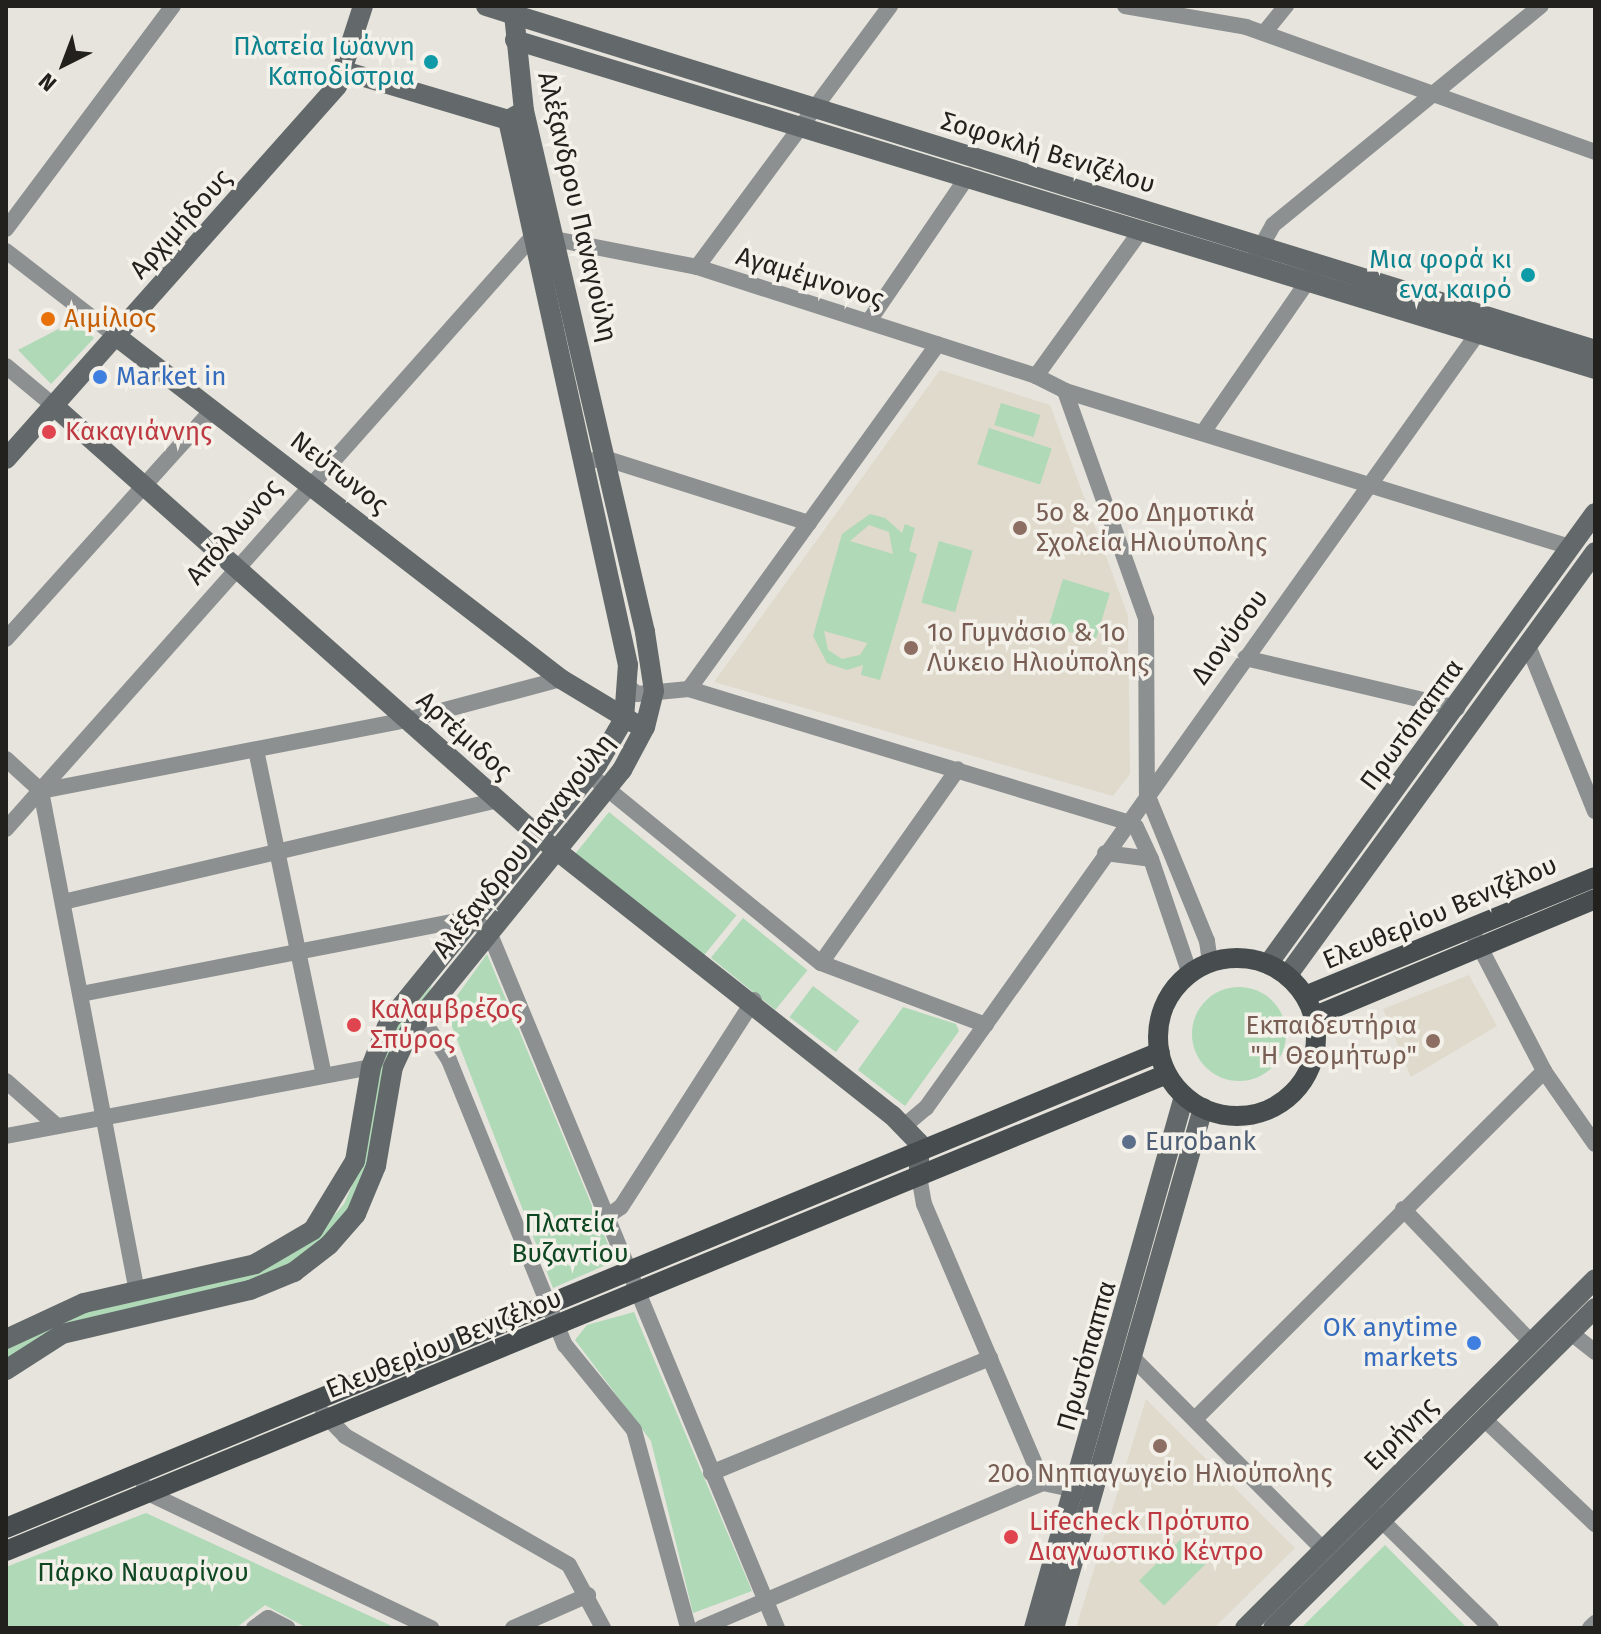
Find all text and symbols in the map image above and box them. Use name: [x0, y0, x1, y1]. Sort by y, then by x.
north arrow: [24, 24, 104, 104]
place label: Πλατεία Ιωάννη Καποδίστρια: [233, 31, 415, 92]
marker: Πλατεία Ιωάννη Καποδίστρια: [422, 53, 440, 71]
text: N: [33, 67, 62, 97]
street label: Αλέξανδρου Παναγούλη: [531, 69, 623, 345]
street label: Σοφοκλή Βενιζέλου: [937, 106, 1159, 200]
street label: Αρχιμήδους: [124, 163, 238, 285]
street label: Αγαμέμνονος: [732, 241, 888, 315]
place label: Μια φορά κι ενα καιρό: [1369, 244, 1512, 306]
marker: Μια φορά κι ενα καιρό: [1519, 266, 1537, 284]
place label: Αιμίλιος: [64, 303, 156, 335]
marker: Αιμίλιος: [39, 310, 57, 328]
place label: Market in: [116, 361, 226, 393]
marker: Market in: [91, 368, 109, 386]
place label: Κακαγιάννης: [65, 416, 212, 448]
marker: Κακαγιάννης: [40, 423, 58, 441]
street label: Νεύτωνος: [284, 425, 394, 521]
street label: Απόλλωνος: [180, 473, 288, 591]
place label: 5ο & 20ο Δημοτικά Σχολεία Ηλιούπολης: [1036, 497, 1267, 558]
marker: 5ο & 20ο Δημοτικά Σχολεία Ηλιούπολης: [1011, 519, 1029, 537]
street label: Διονύσου: [1185, 583, 1275, 691]
place label: 1ο Γυμνάσιο & 1ο Λύκειο Ηλιούπολης: [927, 617, 1149, 678]
marker: 1ο Γυμνάσιο & 1ο Λύκειο Ηλιούπολης: [902, 639, 920, 657]
street label: Πρωτόπαππα: [1354, 653, 1470, 797]
street label: Αρτέμιδος: [410, 685, 518, 787]
street label: Αλέξανδρου Παναγούλη: [427, 728, 621, 964]
street label: Ελευθερίου Βενιζέλου: [1318, 850, 1562, 976]
place label: Καλαμβρέζος Σπύρος: [370, 994, 523, 1056]
place label: Εκπαιδευτήρια "Η Θεομήτωρ": [1246, 1010, 1417, 1072]
marker: Καλαμβρέζος Σπύρος: [345, 1016, 363, 1034]
marker: Εκπαιδευτήρια "Η Θεομήτωρ": [1424, 1032, 1442, 1050]
place label: Eurobank: [1145, 1126, 1256, 1158]
marker: Eurobank: [1120, 1133, 1138, 1151]
park label: Πλατεία Βυζαντίου: [511, 1208, 629, 1270]
street label: Πρωτόπαππα: [1051, 1277, 1123, 1435]
street label: Ελευθερίου Βενιζέλου: [322, 1282, 566, 1406]
place label: OK anytime markets: [1323, 1312, 1458, 1374]
marker: OK anytime markets: [1465, 1334, 1483, 1352]
street label: Ειρήνης: [1358, 1391, 1444, 1477]
marker: 20ο Νηπιαγωγείo Ηλιούπολης: [1151, 1437, 1169, 1455]
place label: 20ο Νηπιαγωγείo Ηλιούπολης: [988, 1458, 1332, 1490]
place label: Lifecheck Πρότυπο Διαγνωστικό Κέντρο: [1029, 1506, 1264, 1568]
marker: Lifecheck Πρότυπο Διαγνωστικό Κέντρο: [1000, 1526, 1022, 1548]
park label: Πάρκο Ναυαρίνου: [37, 1557, 249, 1589]

